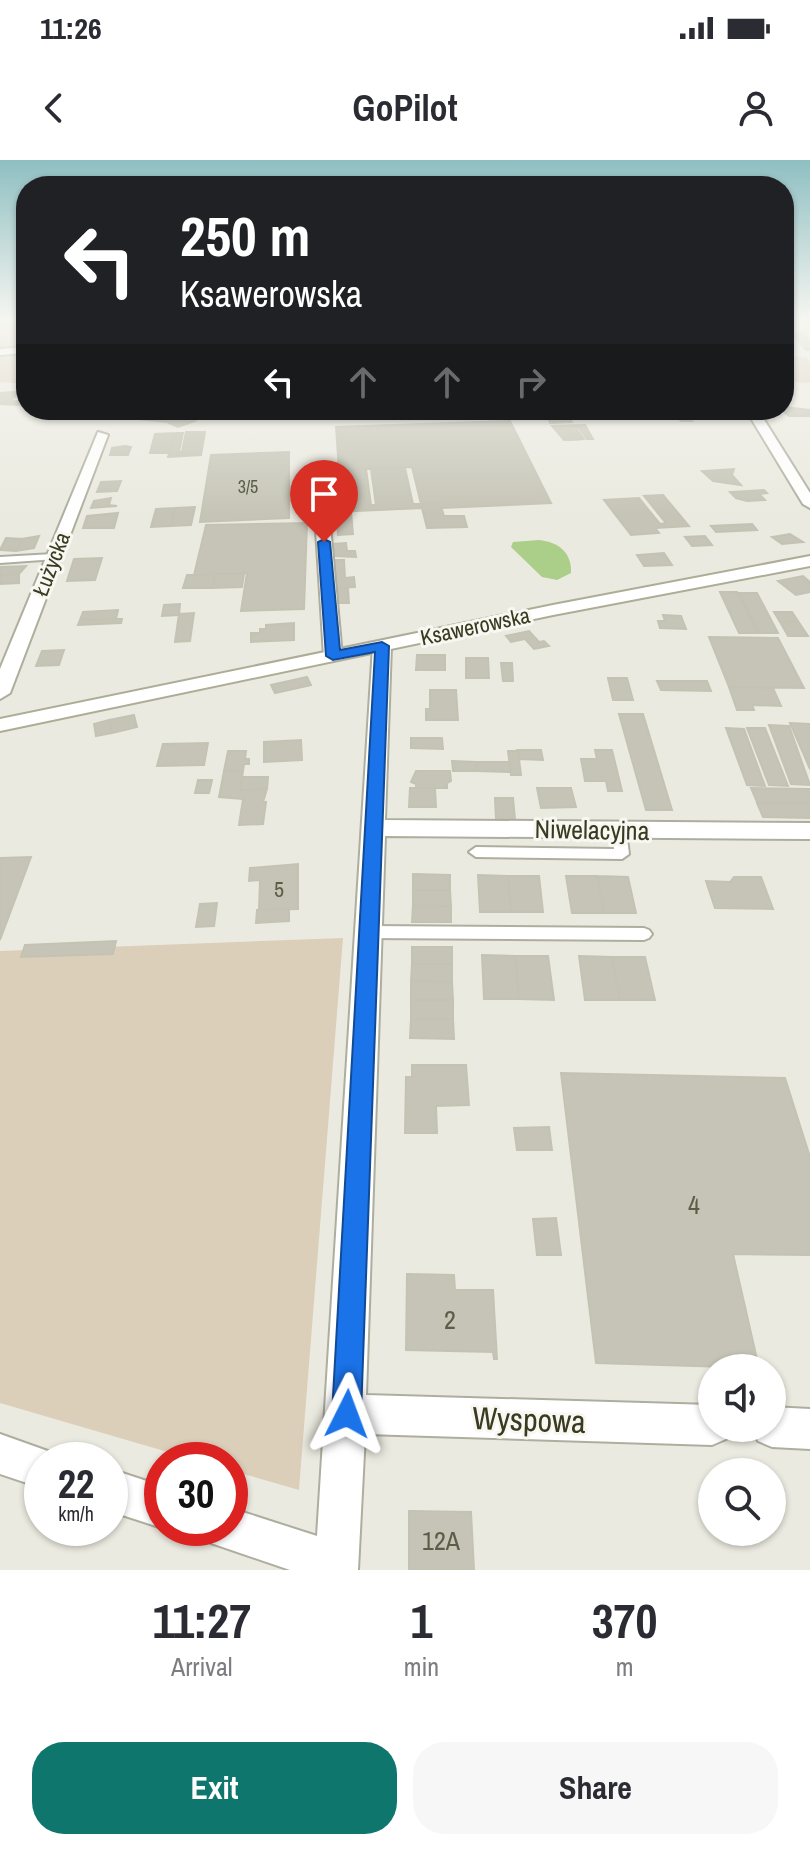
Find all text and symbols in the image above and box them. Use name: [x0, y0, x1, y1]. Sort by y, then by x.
text: 11:26: [40, 8, 102, 48]
text: GoPilot: [353, 84, 457, 132]
icon: back: [32, 86, 76, 130]
icon: person: [734, 86, 778, 130]
text: 250 m: [180, 198, 310, 273]
icon: left: [48, 208, 152, 312]
text: Ksawerowska: [180, 270, 362, 318]
icon: left: [257, 360, 301, 404]
icon: ahead: [341, 360, 385, 404]
icon: ahead: [425, 360, 469, 404]
icon: right: [509, 360, 553, 404]
pin: [290, 460, 358, 542]
icon: arrive: [302, 472, 346, 516]
house number: 3/5: [238, 474, 258, 499]
street label: Łużycka: [25, 528, 77, 600]
street label: Ksawerowska: [417, 600, 533, 652]
street label: Niwelacyjna: [534, 811, 650, 848]
house number: 5: [274, 874, 284, 904]
house number: 4: [688, 1187, 700, 1222]
house number: 2: [444, 1302, 456, 1337]
map controls: [698, 1354, 786, 1546]
button: sound: [698, 1354, 786, 1442]
position arrow: [305, 1372, 389, 1456]
street label: Wyspowa: [472, 1396, 587, 1443]
speed limit sign: 30: [144, 1442, 248, 1546]
text: 22: [58, 1457, 94, 1510]
button: search: [698, 1458, 786, 1546]
text: km/h: [58, 1500, 94, 1527]
house number: 12A: [422, 1523, 461, 1558]
text: 11:27: [153, 1588, 251, 1653]
text: 1: [410, 1588, 432, 1653]
text: 370: [592, 1588, 657, 1653]
text: Arrival: [171, 1649, 233, 1684]
text: min: [404, 1649, 439, 1684]
text: m: [616, 1649, 633, 1684]
button: Exit: [32, 1742, 397, 1834]
button: Share: [413, 1742, 778, 1834]

